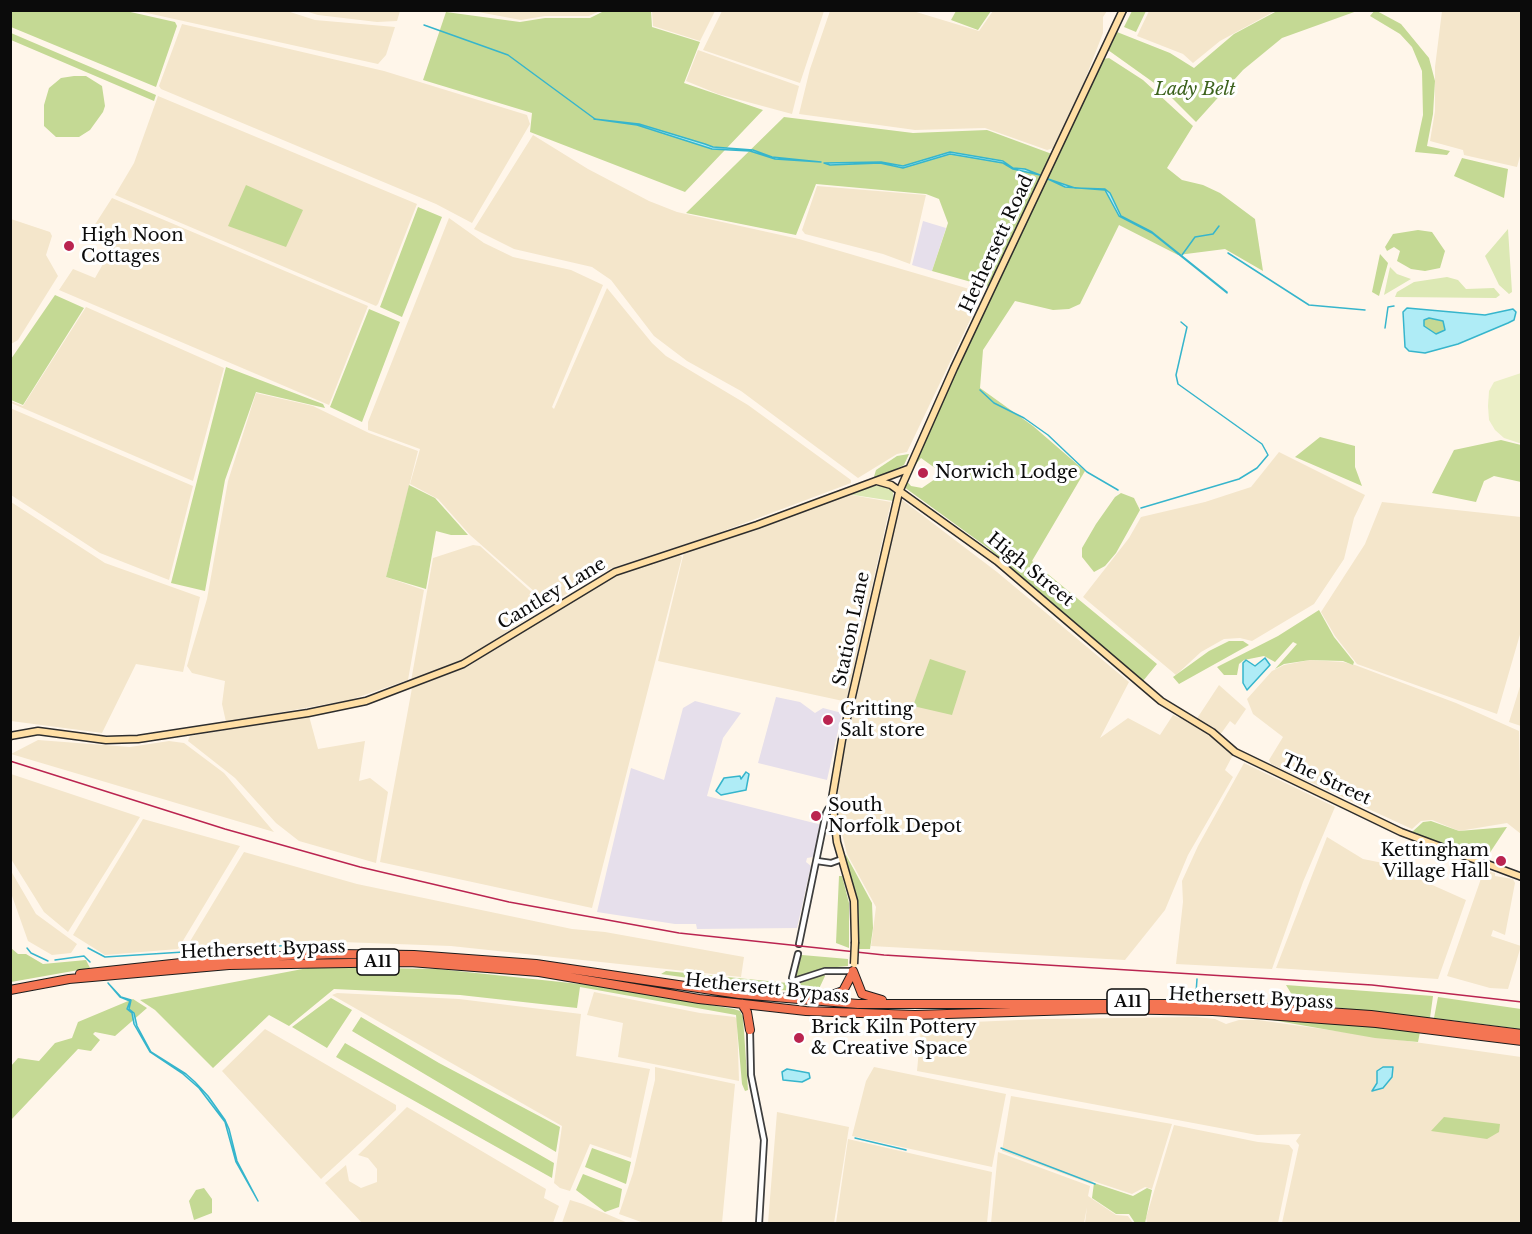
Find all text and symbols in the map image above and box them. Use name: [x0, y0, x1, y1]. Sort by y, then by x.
park label: Lady Belt: [1154, 79, 1236, 101]
street label: Hethersett Road: [956, 172, 1038, 316]
place label: High Noon Cottages: [81, 225, 184, 268]
marker: High Noon Cottages: [62, 239, 76, 253]
place label: Norwich Lodge: [935, 462, 1078, 484]
marker: Norwich Lodge: [916, 466, 930, 480]
street label: High Street: [982, 528, 1078, 612]
street label: Cantley Lane: [494, 553, 610, 635]
street label: Station Lane: [829, 570, 875, 688]
place label: Gritting Salt store: [840, 699, 925, 742]
marker: Gritting Salt store: [821, 713, 835, 727]
street label: The Street: [1278, 750, 1374, 810]
place label: South Norfolk Depot: [828, 795, 962, 838]
marker: South Norfolk Depot: [809, 809, 823, 823]
place label: Kettingham Village Hall: [1380, 840, 1489, 882]
marker: Kettingham Village Hall: [1494, 854, 1508, 868]
street label: Hethersett Bypass: [180, 936, 346, 964]
road number: A11: [357, 949, 399, 975]
street label: Hethersett Bypass: [684, 970, 850, 1008]
street label: Hethersett Bypass: [1168, 984, 1334, 1014]
road number: A11: [1107, 989, 1149, 1015]
place label: Brick Kiln Pottery & Creative Space: [811, 1017, 977, 1060]
marker: Brick Kiln Pottery & Creative Space: [792, 1031, 806, 1045]

